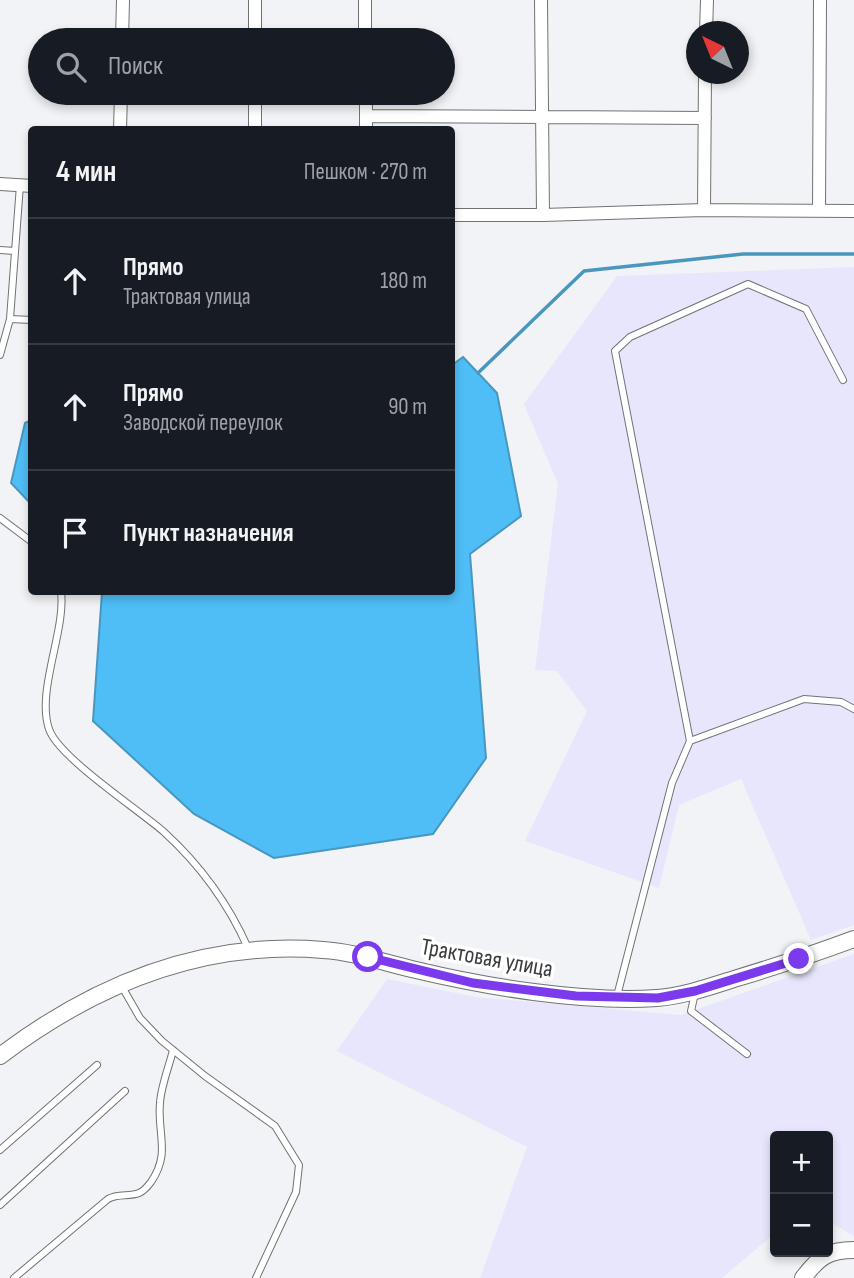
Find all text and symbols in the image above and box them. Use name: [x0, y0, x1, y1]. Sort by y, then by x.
north arrow: [686, 21, 749, 84]
search box: [28, 28, 455, 105]
icon: search: [52, 48, 90, 86]
text: Поиск: [108, 51, 163, 82]
text: 4 мин: [56, 154, 116, 190]
text: Пешком · 270 m: [304, 158, 427, 186]
text: Прямо: [123, 252, 184, 283]
icon: ahead: [56, 262, 94, 300]
text: 180 m: [380, 267, 427, 295]
text: Трактовая улица: [123, 283, 251, 311]
text: Прямо: [123, 378, 184, 409]
icon: ahead: [56, 388, 94, 426]
text: 90 m: [388, 393, 427, 421]
text: Заводской переулок: [123, 409, 283, 437]
icon: arrive: [56, 514, 94, 552]
text: Пункт назначения: [123, 518, 294, 549]
street label: Трактовая улица: [419, 932, 555, 984]
route start: [352, 941, 383, 972]
route end: [783, 943, 814, 974]
map controls: [770, 1131, 833, 1257]
button: +: [770, 1131, 833, 1194]
button: −: [770, 1194, 833, 1257]

